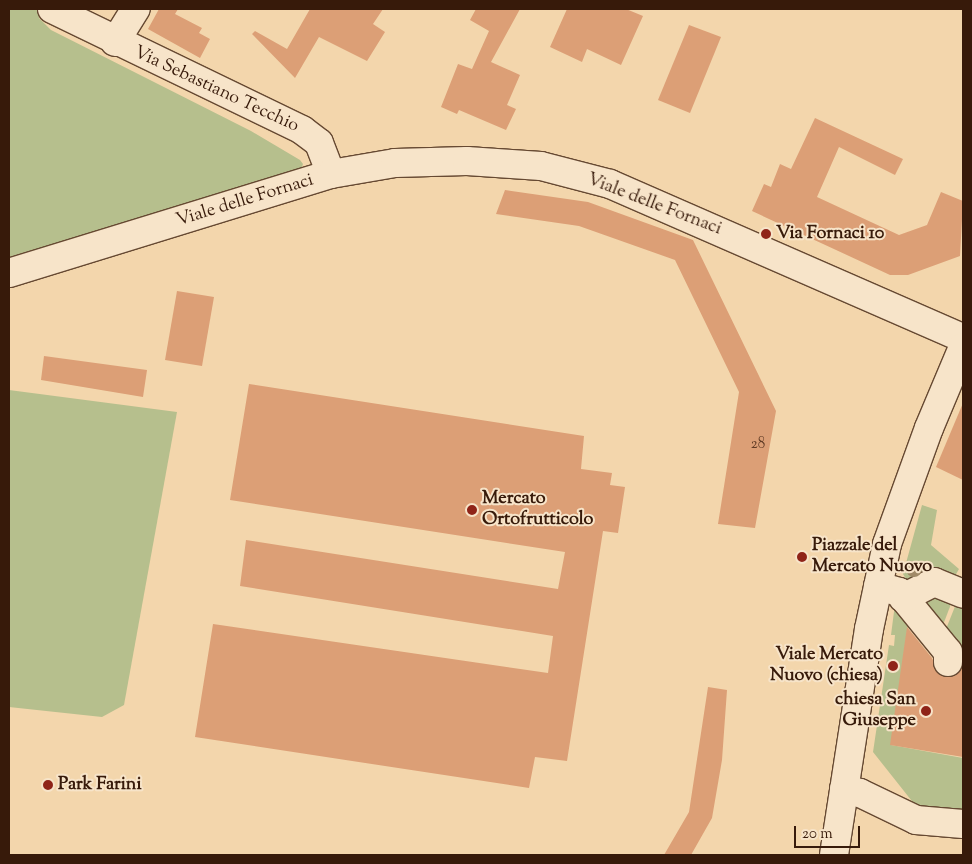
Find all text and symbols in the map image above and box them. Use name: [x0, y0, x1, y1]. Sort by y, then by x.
street label: Via Sebastiano Tecchio: [130, 42, 302, 138]
street label: Viale delle Fornaci: [584, 169, 724, 241]
street label: Viale delle Fornaci: [174, 170, 316, 232]
place label: Via Fornaci 10: [776, 223, 884, 245]
marker: Via Fornaci 10: [760, 228, 772, 240]
house number: 28: [751, 436, 765, 454]
place label: Mercato Ortofrutticolo: [482, 489, 593, 532]
marker: Mercato Ortofrutticolo: [466, 504, 478, 516]
place label: Piazzale del Mercato Nuovo: [812, 536, 932, 578]
marker: Piazzale del Mercato Nuovo: [796, 551, 808, 563]
place label: Viale Mercato Nuovo (chiesa): [770, 645, 883, 688]
marker: Viale Mercato Nuovo (chiesa): [887, 660, 899, 672]
place label: chiesa San Giuseppe: [835, 690, 916, 732]
marker: chiesa San Giuseppe: [920, 705, 932, 717]
place label: Park Farini: [58, 774, 142, 796]
marker: Park Farini: [42, 779, 54, 791]
scale bar: [797, 816, 863, 848]
text: 20 m: [802, 824, 833, 845]

